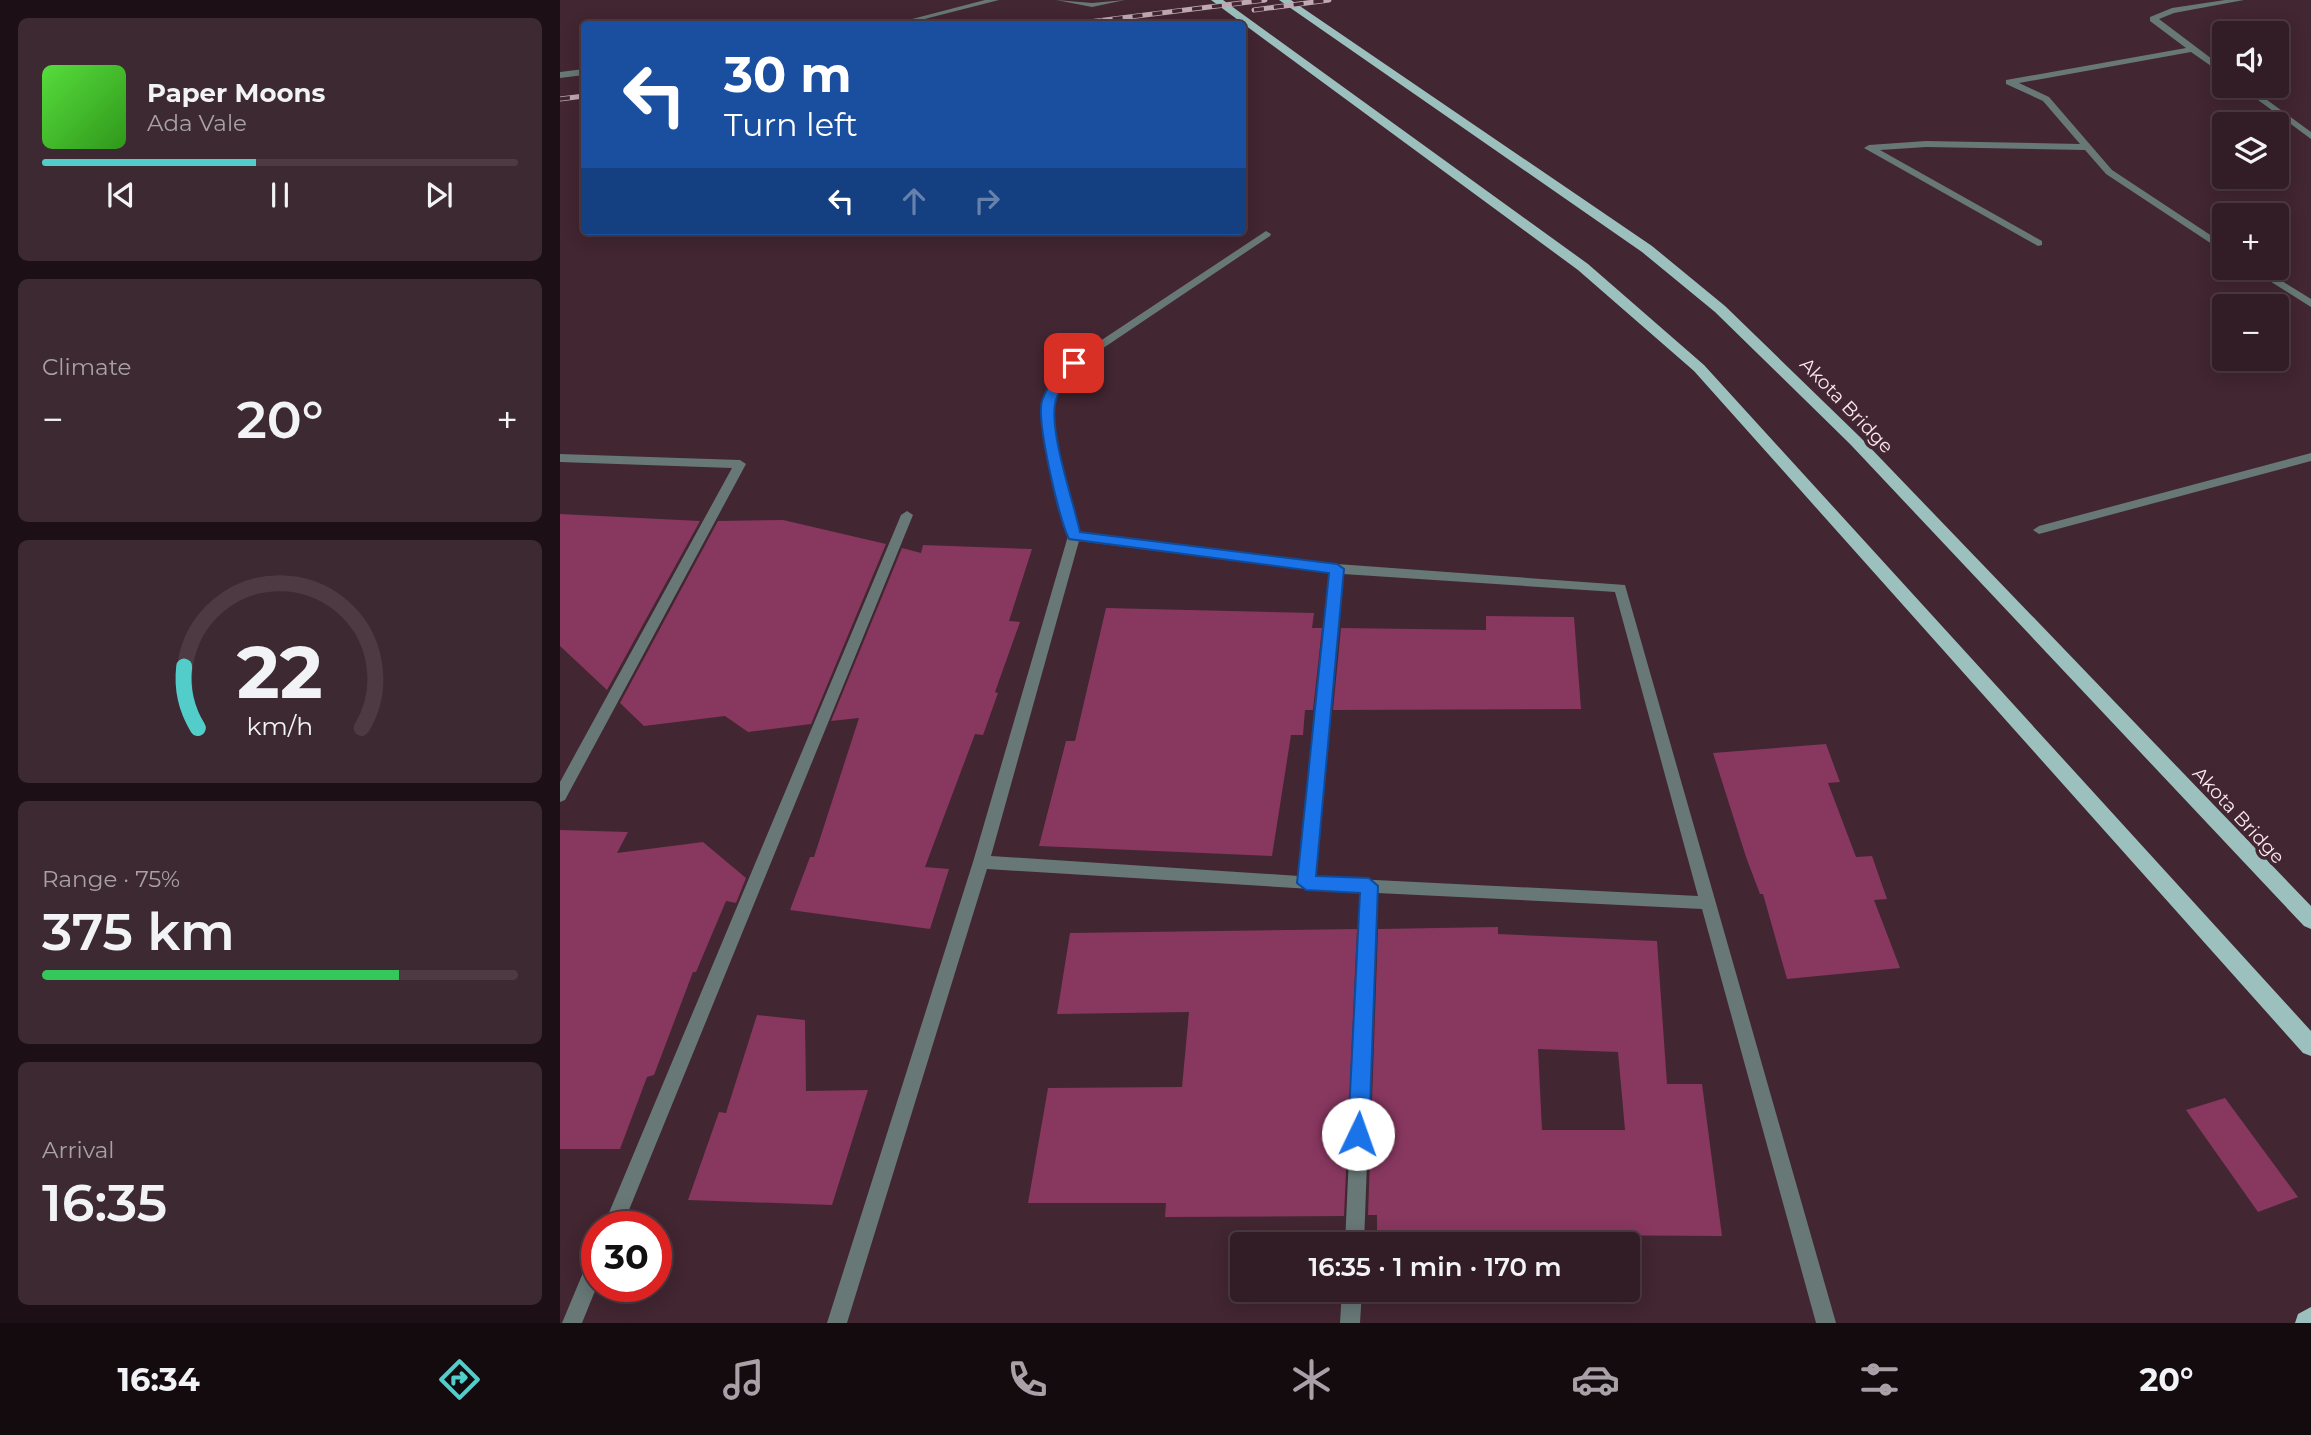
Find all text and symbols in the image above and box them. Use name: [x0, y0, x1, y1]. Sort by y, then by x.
map controls: [2212, 21, 2289, 371]
button: sound: [2212, 21, 2289, 98]
text: 30 m: [724, 45, 852, 104]
icon: left: [609, 49, 700, 140]
text: Paper Moons: [147, 77, 325, 109]
text: Turn left: [724, 105, 858, 144]
text: Ada Vale: [147, 109, 247, 137]
button: layers: [2212, 112, 2289, 189]
icon: previous: [102, 176, 140, 214]
icon: pause: [261, 176, 299, 214]
icon: next: [420, 176, 458, 214]
icon: left: [822, 182, 860, 220]
icon: ahead: [895, 182, 933, 220]
icon: right: [968, 182, 1006, 220]
button: +: [2212, 203, 2289, 280]
button: −: [2212, 294, 2289, 371]
pin: [1044, 333, 1104, 393]
icon: arrive: [1055, 344, 1093, 382]
text: Climate: [42, 353, 131, 381]
street label: Akota Bridge: [1795, 353, 1898, 458]
text: 20°: [236, 388, 324, 451]
text: −: [42, 396, 64, 443]
text: +: [496, 396, 518, 443]
text: 22: [237, 628, 323, 716]
text: km/h: [247, 710, 313, 740]
street label: Akota Bridge: [2188, 762, 2289, 869]
text: Range · 75%: [42, 865, 180, 893]
text: 375 km: [42, 900, 235, 963]
position arrow: [1321, 1097, 1395, 1171]
text: Arrival: [42, 1136, 115, 1164]
text: 16:35: [42, 1171, 167, 1234]
speed limit sign: 30: [581, 1211, 672, 1302]
text: 16:35 · 1 min · 170 m: [1308, 1251, 1562, 1283]
icon: directions: [435, 1355, 484, 1404]
icon: music: [719, 1355, 768, 1404]
icon: phone: [1003, 1355, 1052, 1404]
icon: climate: [1287, 1355, 1336, 1404]
icon: car: [1571, 1355, 1620, 1404]
icon: filters: [1855, 1355, 1904, 1404]
text: 16:34: [118, 1360, 200, 1399]
text: 20°: [2139, 1360, 2193, 1399]

